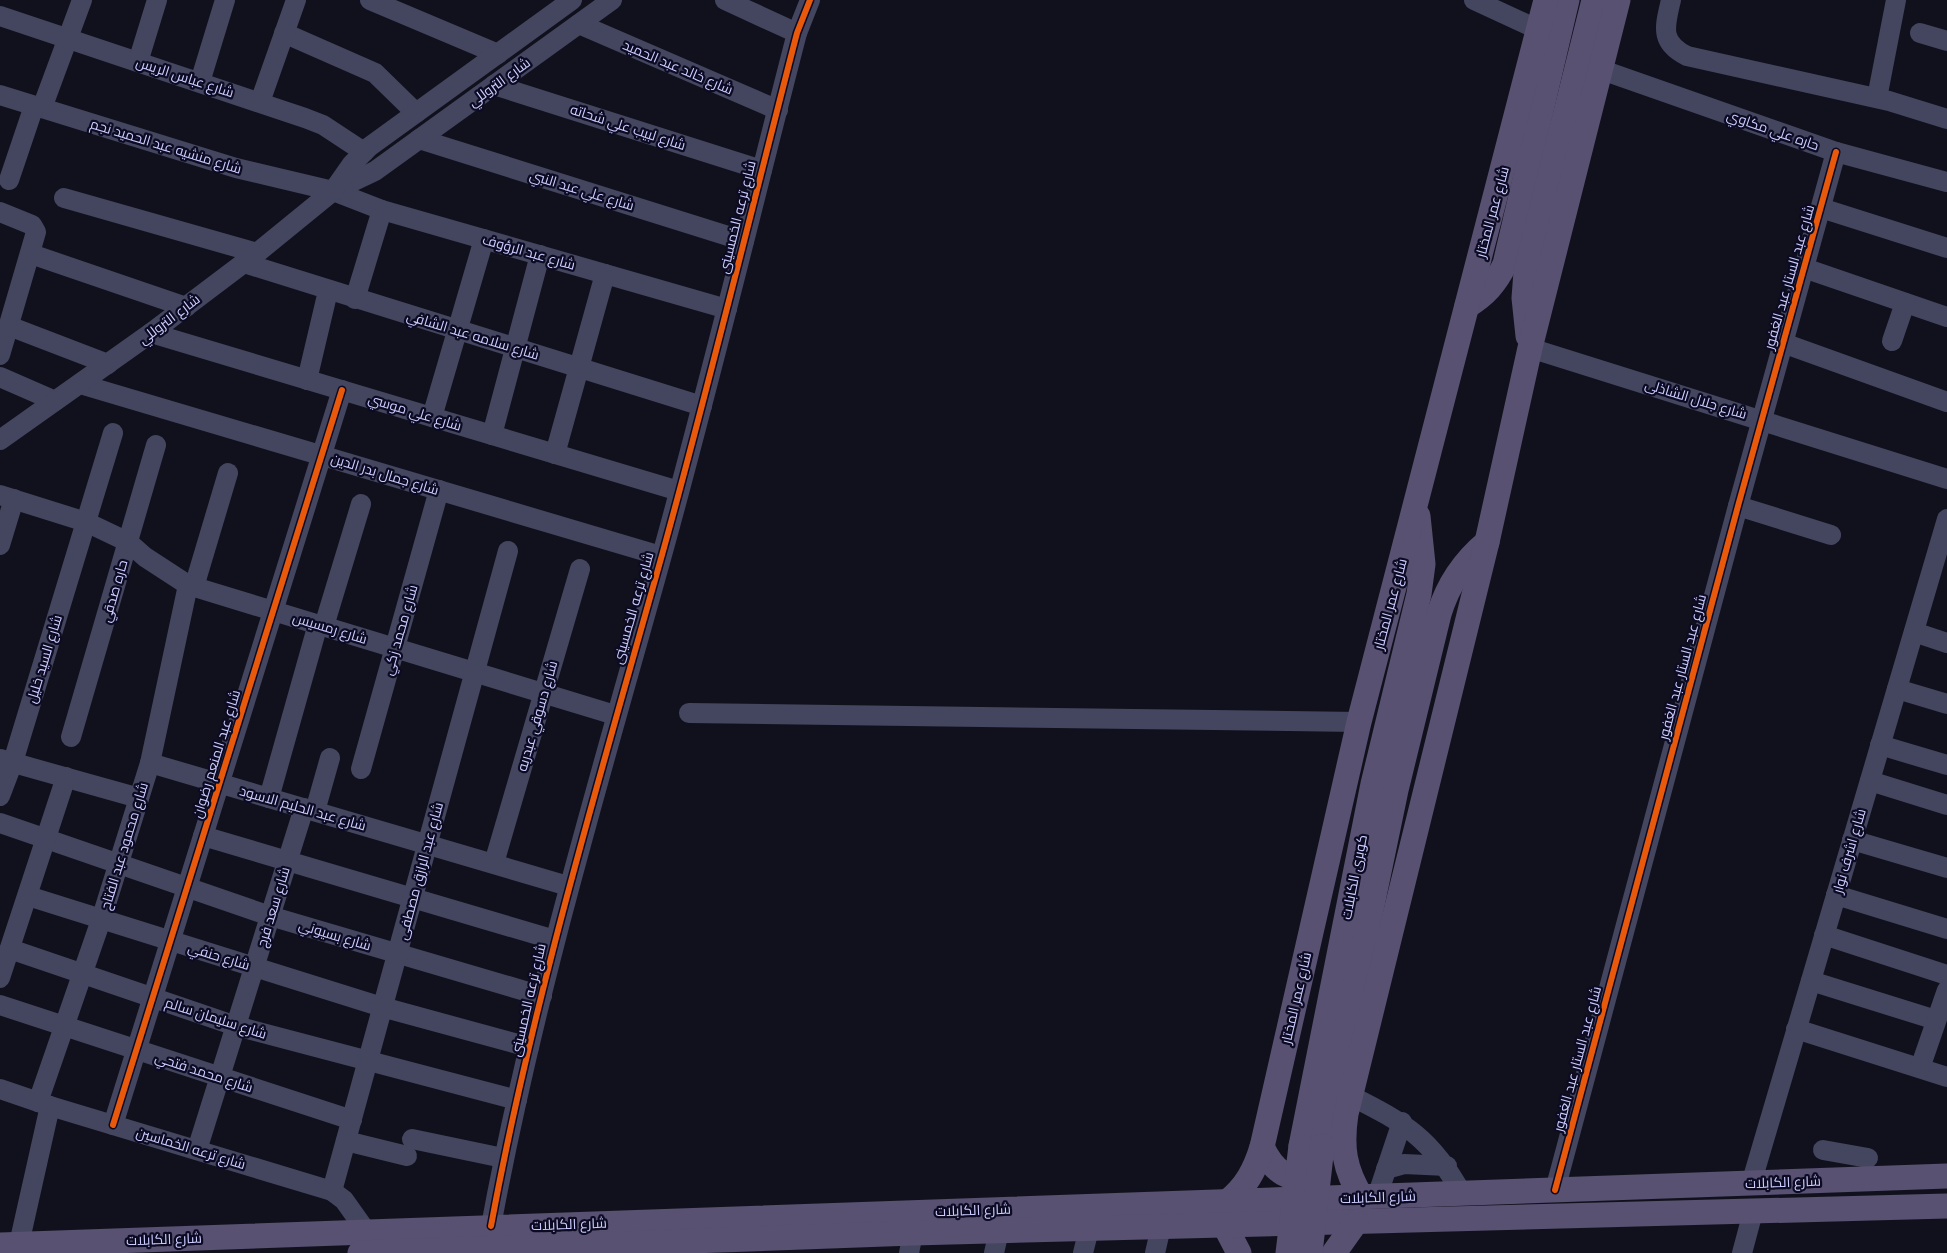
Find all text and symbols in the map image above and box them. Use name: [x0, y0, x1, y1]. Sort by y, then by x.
street label: شارع خالد عبد الحميد: [620, 36, 736, 98]
street label: شارع عباس الريس: [134, 53, 236, 101]
street label: شارع التروللي: [464, 53, 536, 113]
street label: شارع لبيب علي شحاته: [567, 100, 688, 157]
street label: حاره علي مكاوي: [1723, 106, 1822, 157]
street label: شارع منشيه عبد الحميد نجم: [88, 114, 244, 179]
street label: شارع ترعه الخمسينى: [714, 159, 760, 275]
street label: شارع عمر المختار: [1471, 164, 1513, 261]
street label: شارع علي عبد النبي: [527, 166, 636, 217]
street label: شارع عبد الستار عبد الغفور: [1759, 202, 1818, 353]
street label: شارع عبد الرؤوف: [481, 230, 577, 274]
street label: شارع التروللي: [134, 290, 205, 351]
street label: شارع سلامه عبد الشافي: [404, 306, 541, 367]
street label: شارع جلال الشاذلى: [1643, 375, 1749, 423]
street label: شارع علي موسي: [365, 389, 464, 438]
street label: شارع جمال بدر الدين: [329, 449, 441, 499]
street label: شارع ترعه الخمسينى: [608, 550, 658, 666]
street label: شارع عمر المختار: [1369, 556, 1411, 653]
street label: حاره صدقي: [96, 558, 134, 625]
street label: شارع محمد زكي: [378, 583, 424, 678]
street label: شارع عبد الستار عبد الغفور: [1654, 592, 1710, 743]
street label: شارع رمسيس: [291, 608, 369, 648]
street label: شارع السيد خليل: [22, 613, 66, 705]
street label: شارع دسوقي عبدربه: [513, 659, 564, 774]
street label: شارع عبد المنعم رضوان: [188, 688, 245, 821]
street label: شارع محمود عبد الفتاح: [96, 780, 152, 912]
street label: شارع عبد الحليم الاسود: [237, 781, 368, 836]
street label: شارع عبد الرازق مصطفى: [393, 800, 447, 942]
street label: شارع اشرف نوار: [1828, 807, 1870, 896]
street label: كوبرى الكابلات: [1337, 833, 1370, 921]
street label: شارع سعد فرج: [252, 865, 294, 949]
street label: شارع بسيوني: [296, 915, 373, 957]
street label: شارع حنفي: [185, 938, 252, 977]
street label: شارع ترعه الخمسينى: [506, 942, 550, 1058]
street label: شارع عمر المختار: [1276, 950, 1315, 1047]
street label: شارع عبد الستار عبد الغفور: [1549, 984, 1605, 1135]
street label: شارع سليمان سالم: [163, 993, 269, 1044]
street label: شارع محمد فتحي: [152, 1048, 255, 1099]
street label: شارع ترعه الخماسين: [134, 1123, 248, 1173]
street label: شارع الكابلات: [1745, 1172, 1821, 1192]
street label: شارع الكابلات: [1340, 1187, 1416, 1207]
street label: شارع الكابلات: [935, 1200, 1011, 1220]
street label: شارع الكابلات: [531, 1214, 607, 1234]
street label: شارع الكابلات: [126, 1229, 202, 1249]

